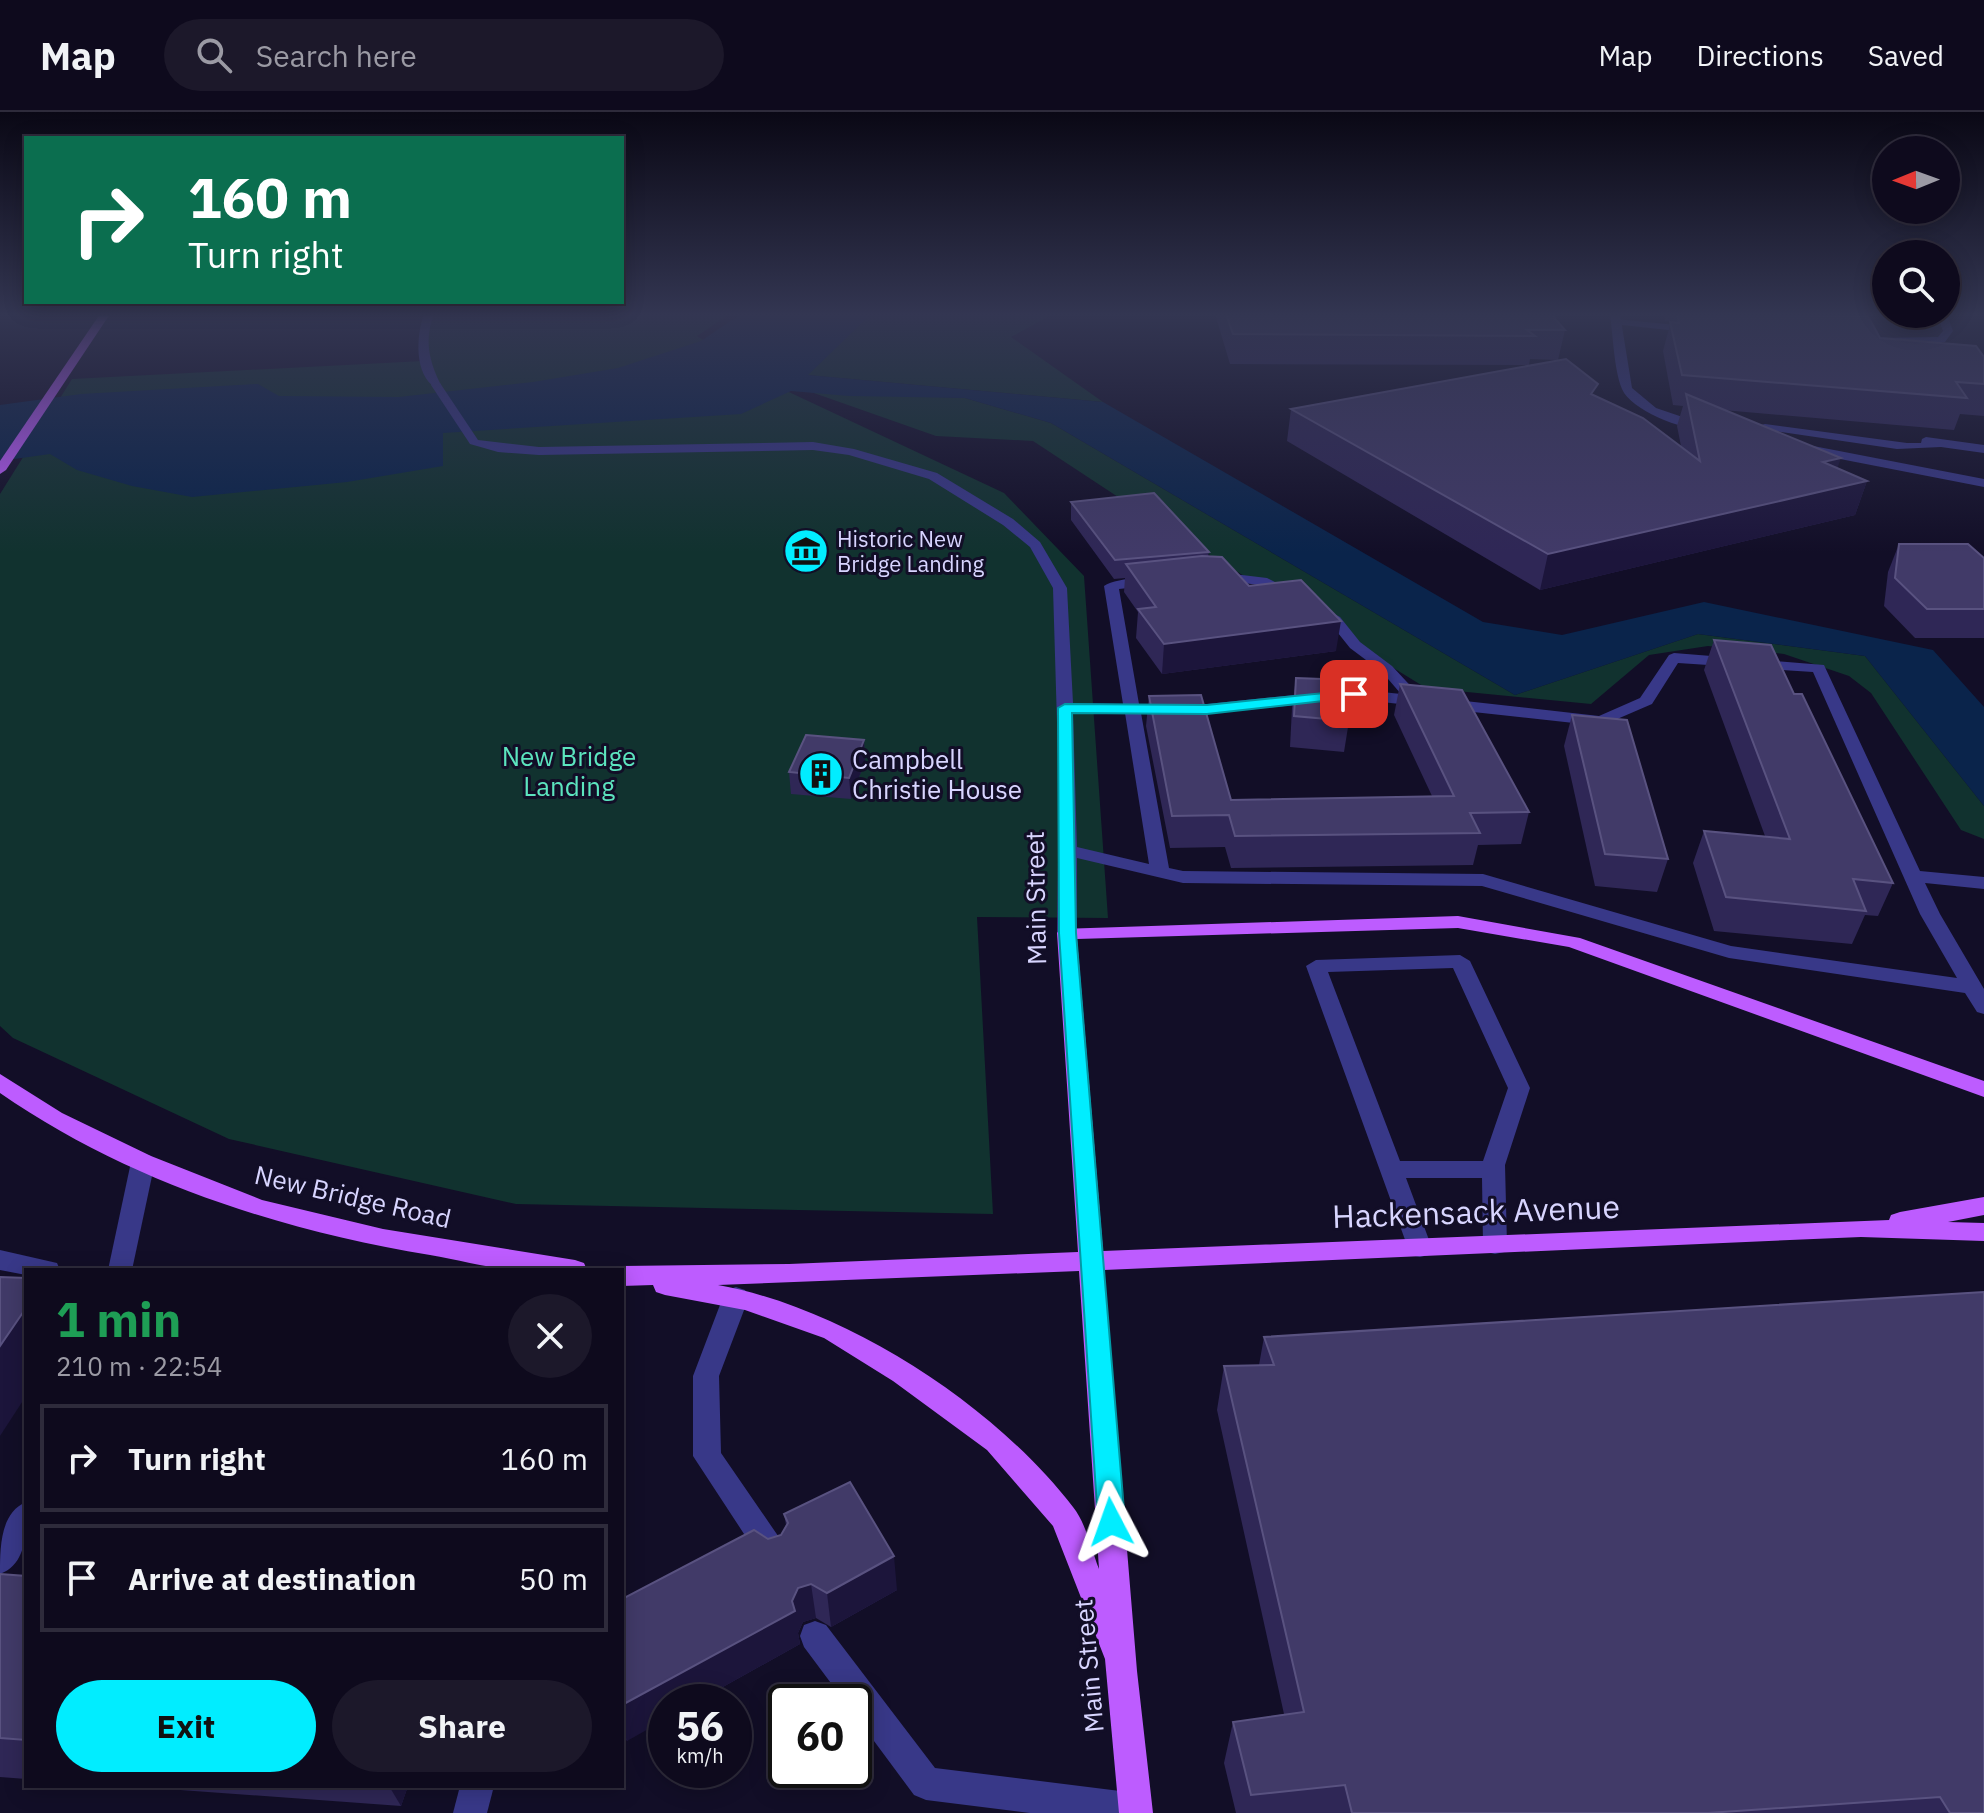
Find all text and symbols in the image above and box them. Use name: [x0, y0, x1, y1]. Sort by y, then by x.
search box: [164, 19, 724, 91]
text: Map: [40, 31, 116, 80]
icon: search: [192, 33, 236, 77]
text: Search here: [256, 36, 417, 75]
text: Map: [1598, 37, 1652, 74]
text: Directions: [1696, 37, 1824, 74]
text: Saved: [1868, 37, 1944, 74]
north arrow: [1872, 136, 1960, 224]
map controls: [1872, 136, 1960, 328]
text: 160 m: [188, 161, 352, 233]
icon: right: [56, 168, 160, 272]
text: Turn right: [188, 231, 344, 278]
button: search: [1872, 240, 1960, 328]
place label: Historic New Bridge Landing: [837, 524, 984, 578]
museum icon: Historic New Bridge Landing: [782, 527, 830, 575]
pin: [1320, 660, 1388, 728]
icon: arrive: [1332, 672, 1376, 716]
park label: New Bridge Landing: [502, 739, 636, 803]
place label: Campbell Christie House: [852, 742, 1022, 806]
building icon: Campbell Christie House: [797, 750, 845, 798]
street label: Main Street: [1017, 831, 1053, 965]
street label: New Bridge Road: [251, 1157, 455, 1235]
street label: Hackensack Avenue: [1331, 1185, 1621, 1237]
text: 1 min: [56, 1288, 181, 1350]
button: close: [508, 1294, 592, 1378]
text: 210 m · 22:54: [56, 1349, 222, 1383]
icon: right: [60, 1436, 104, 1480]
text: Turn right: [128, 1439, 266, 1478]
text: 160 m: [501, 1439, 588, 1478]
position arrow: [1069, 1480, 1153, 1564]
icon: arrive: [60, 1556, 104, 1600]
text: Arrive at destination: [128, 1559, 416, 1598]
text: 50 m: [519, 1559, 588, 1598]
street label: Main Street: [1065, 1598, 1111, 1734]
button: Exit: [56, 1680, 316, 1772]
button: Share: [332, 1680, 592, 1772]
speed limit sign: 60: [768, 1684, 872, 1788]
text: 56: [676, 1700, 724, 1752]
text: km/h: [676, 1742, 724, 1769]

